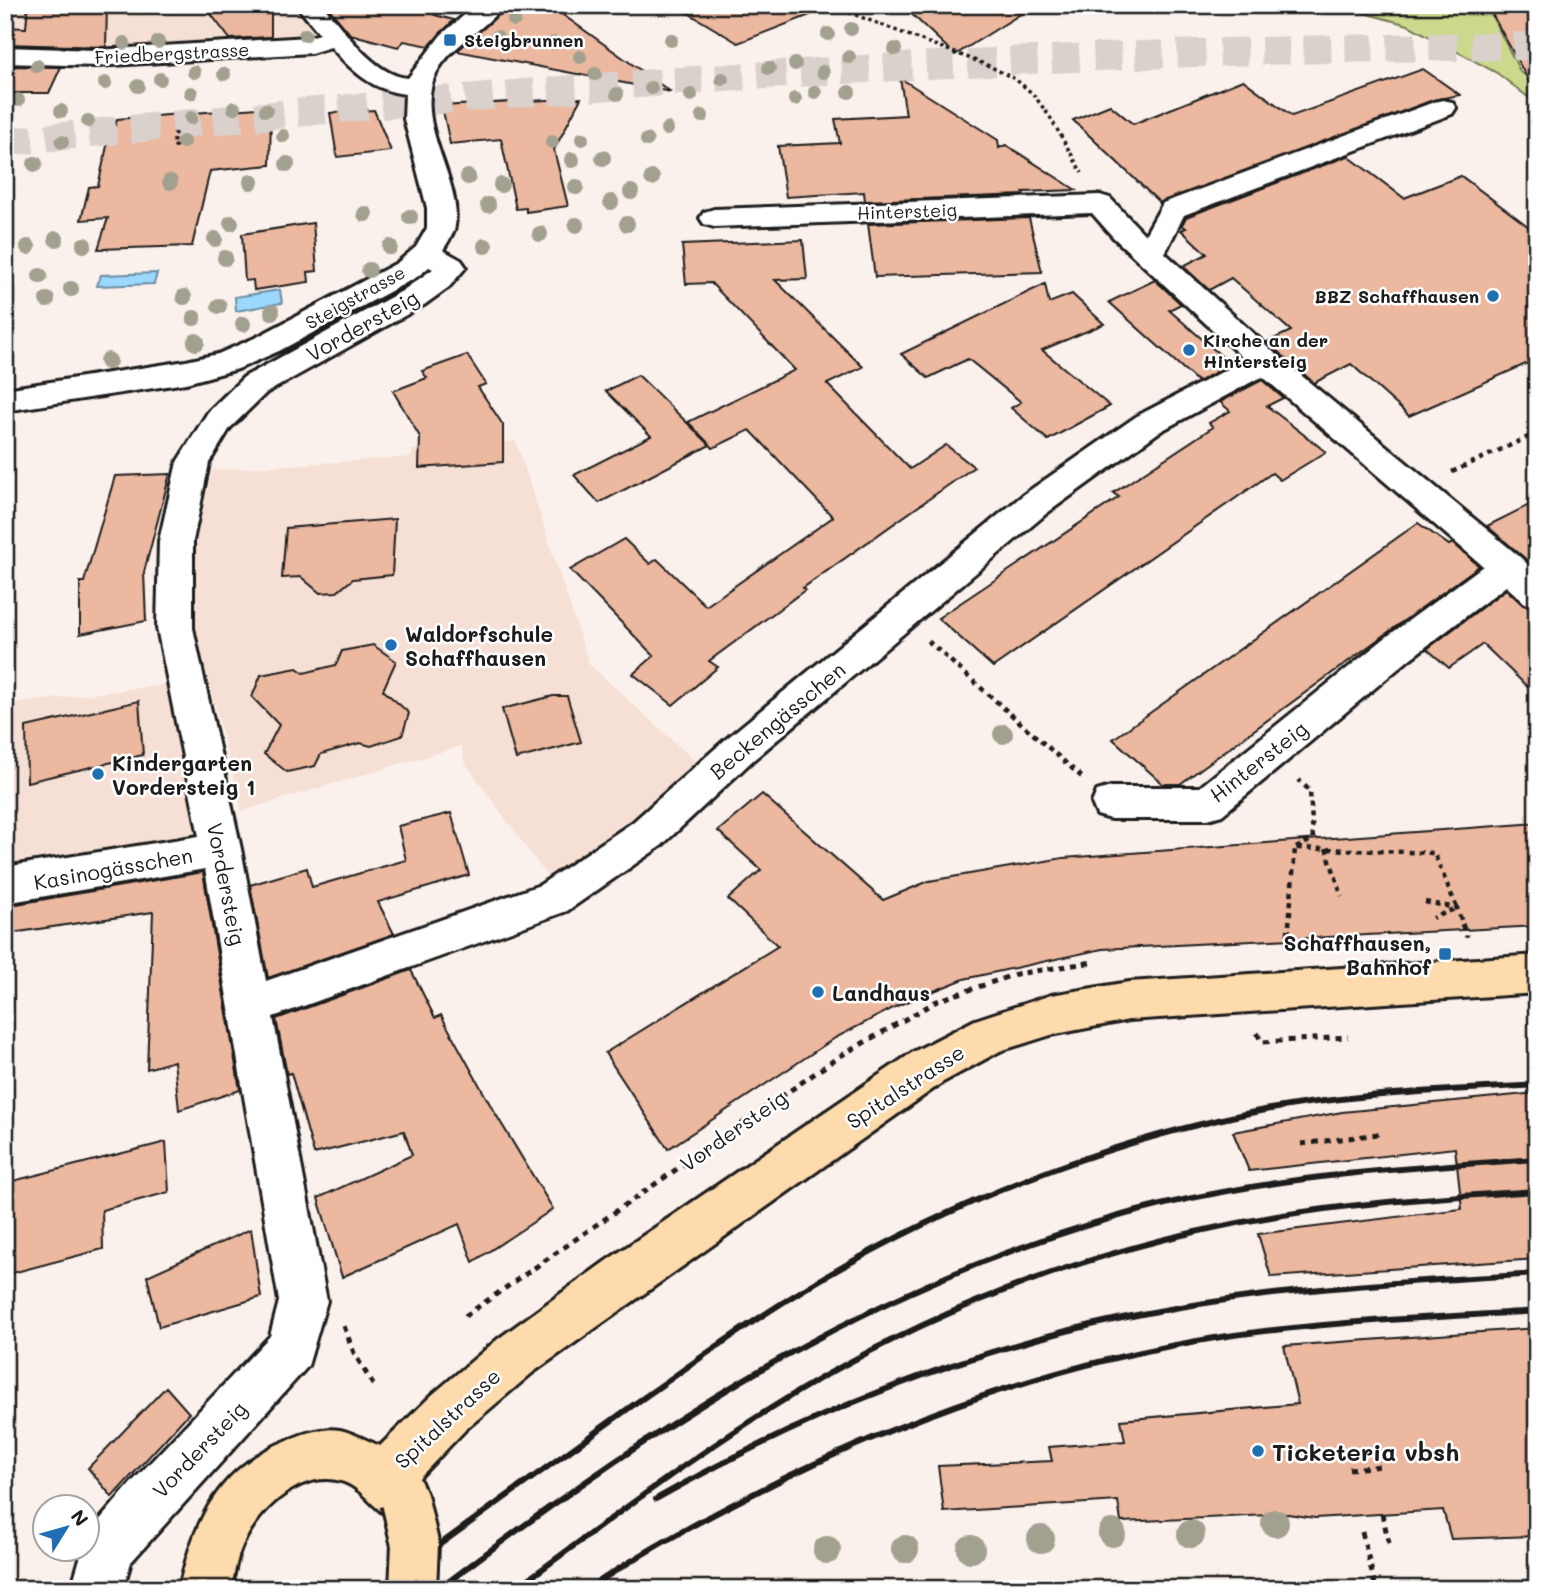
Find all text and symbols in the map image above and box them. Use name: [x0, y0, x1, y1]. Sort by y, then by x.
place label: Steigbrunnen: [464, 28, 584, 52]
marker: Steigbrunnen: [442, 32, 458, 48]
street label: Friedbergstrasse: [94, 37, 250, 69]
street label: Hintersteig: [857, 197, 957, 225]
street label: Steigstrasse: [301, 260, 409, 334]
street label: Vordersteig: [301, 283, 423, 367]
place label: BBZ Schaffhausen: [1315, 284, 1479, 308]
marker: BBZ Schaffhausen: [1485, 288, 1501, 304]
place label: Kirche an der Hintersteig: [1203, 328, 1328, 373]
marker: Kirche an der Hintersteig: [1181, 342, 1197, 358]
place label: Waldorfschule Schaffhausen: [405, 620, 553, 671]
marker: Waldorfschule Schaffhausen: [383, 637, 399, 653]
street label: Beckengässchen: [704, 655, 850, 785]
street label: Hintersteig: [1204, 714, 1312, 808]
place label: Kindergarten Vordersteig 1: [112, 749, 255, 800]
marker: Kindergarten Vordersteig 1: [90, 766, 106, 782]
street label: Vordersteig: [202, 820, 252, 948]
street label: Kasinogässchen: [31, 841, 195, 895]
place label: Schaffhausen, Bahnhof: [1283, 929, 1432, 980]
marker: Schaffhausen, Bahnhof: [1437, 946, 1453, 962]
place label: Landhaus: [832, 979, 930, 1006]
marker: Landhaus: [810, 984, 826, 1000]
street label: Spitalstrasse: [841, 1038, 969, 1134]
street label: Vordersteig: [674, 1083, 792, 1177]
street label: Spitalstrasse: [388, 1362, 506, 1474]
street label: Vordersteig: [146, 1395, 252, 1503]
place label: Ticketeria vbsh: [1272, 1436, 1459, 1467]
marker: Ticketeria vbsh: [1250, 1443, 1266, 1459]
north arrow: [32, 1492, 102, 1562]
text: N: [66, 1504, 94, 1531]

